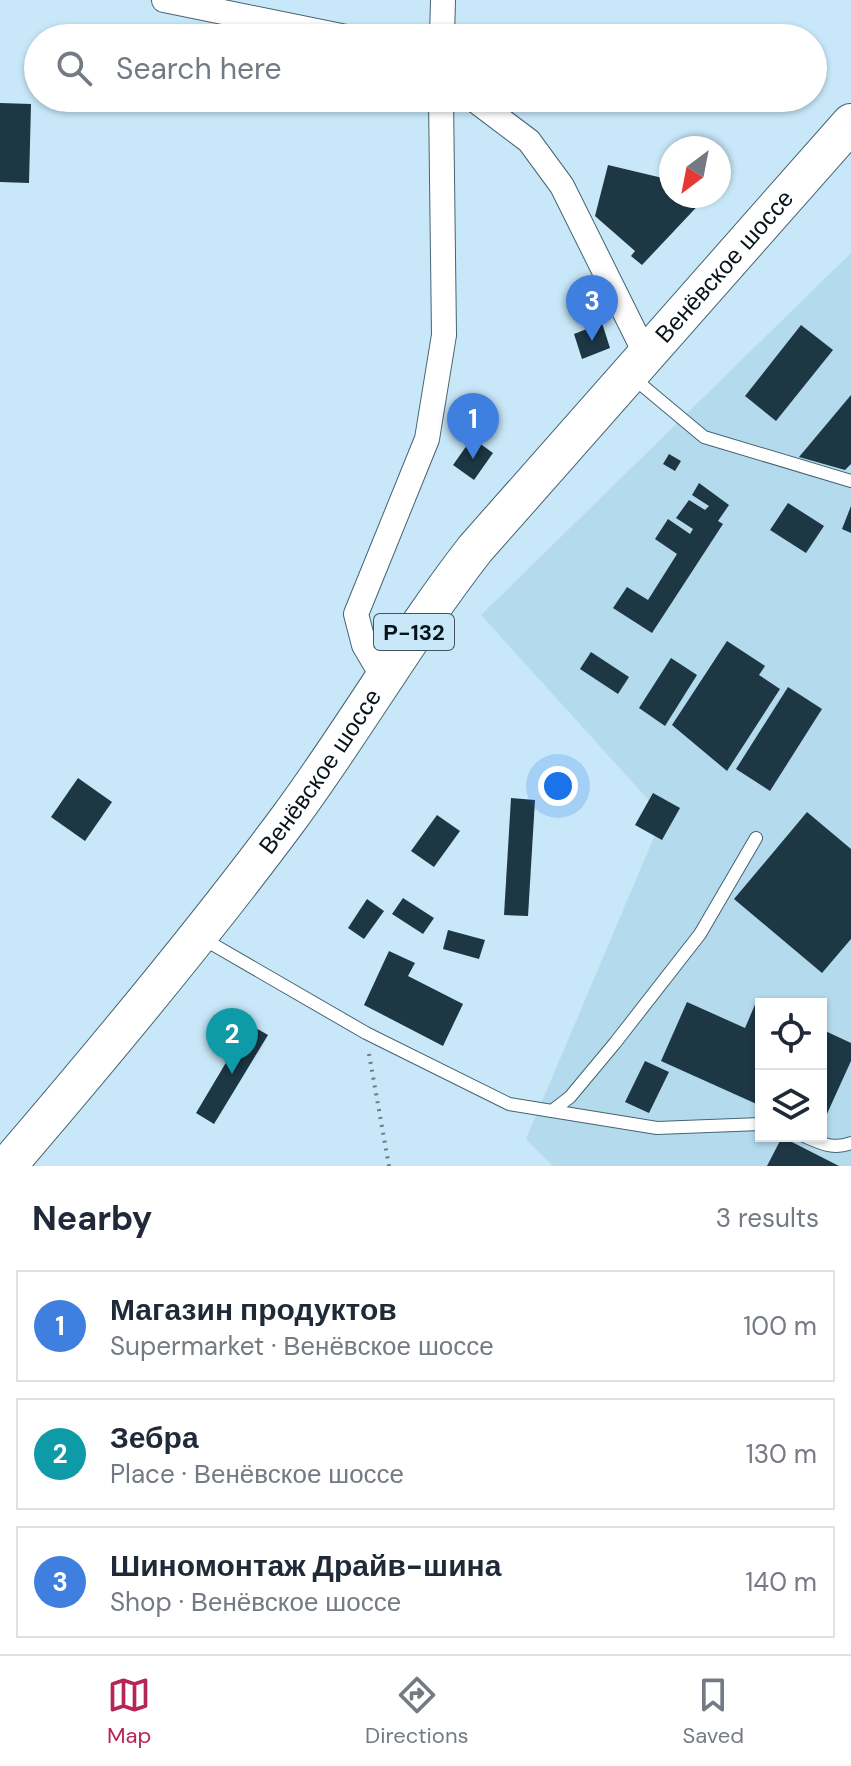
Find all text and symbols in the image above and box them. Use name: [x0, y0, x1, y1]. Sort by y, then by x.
search box: [24, 24, 827, 112]
icon: search: [52, 46, 96, 90]
text: Search here: [116, 49, 282, 88]
north arrow: [659, 136, 731, 208]
street label: Венёвское шоссе: [648, 183, 800, 349]
pin: 3: [566, 275, 618, 341]
pin: 1: [447, 393, 499, 459]
road number: Р-132: [374, 614, 454, 650]
street label: Венёвское шоссе: [252, 683, 388, 860]
your location: [538, 766, 578, 806]
map controls: [755, 998, 827, 1142]
button: locate: [755, 998, 827, 1070]
pin: 2: [206, 1008, 258, 1074]
button: layers: [755, 1070, 827, 1142]
text: Nearby: [32, 1196, 152, 1241]
text: 3 results: [716, 1201, 819, 1235]
text: Магазин продуктов: [110, 1290, 397, 1329]
text: 1: [55, 1309, 65, 1343]
text: 100 m: [743, 1309, 817, 1343]
text: Supermarket · Венёвское шоссе: [110, 1329, 494, 1363]
text: Зебра: [110, 1418, 199, 1457]
text: 2: [52, 1437, 68, 1471]
text: 130 m: [746, 1437, 817, 1471]
text: Place · Венёвское шоссе: [110, 1457, 404, 1491]
text: Шиномонтаж Драйв-шина: [110, 1546, 501, 1585]
text: 3: [52, 1565, 68, 1599]
text: 140 m: [745, 1565, 817, 1599]
text: Shop · Венёвское шоссе: [110, 1585, 401, 1619]
tab: Map: [107, 1673, 151, 1750]
tab: Directions: [365, 1673, 469, 1750]
tab: Saved: [682, 1673, 744, 1750]

